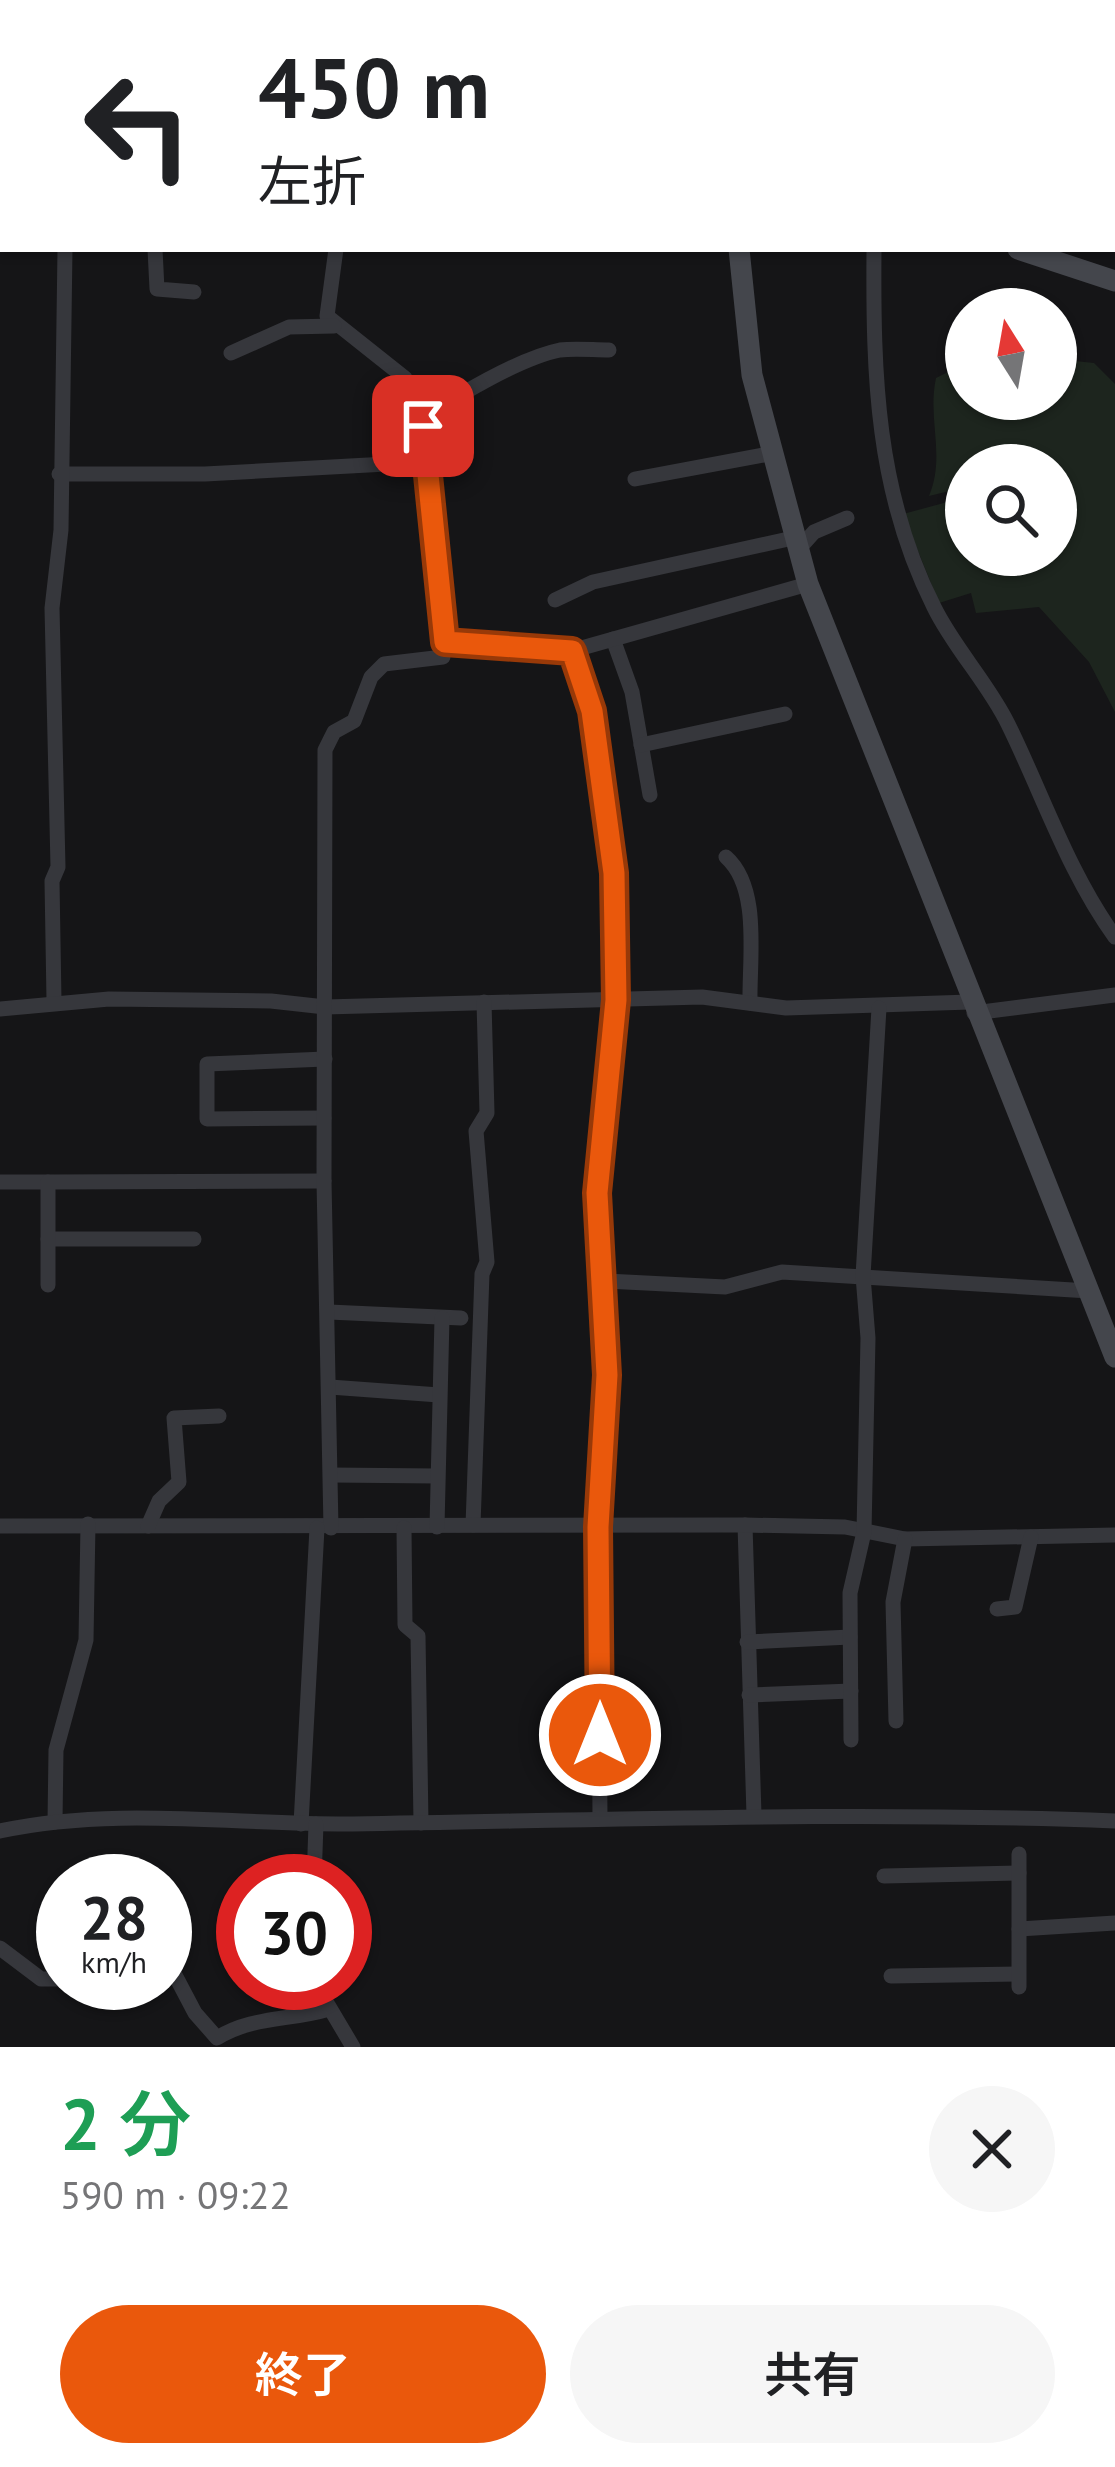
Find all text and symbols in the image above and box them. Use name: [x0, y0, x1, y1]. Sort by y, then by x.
text: 450 m: [258, 32, 490, 141]
icon: left: [60, 48, 216, 204]
text: 左折: [258, 146, 366, 216]
north arrow: [945, 288, 1077, 420]
map controls: [945, 288, 1077, 576]
pin: [372, 375, 474, 477]
icon: arrive: [390, 393, 456, 459]
button: search: [945, 444, 1077, 576]
position arrow: [537, 1672, 663, 1798]
speed limit sign: 30: [216, 1854, 372, 2010]
text: 28: [80, 1878, 148, 1956]
text: km/h: [81, 1942, 147, 1981]
text: 2 分: [60, 2077, 191, 2170]
button: close: [929, 2086, 1055, 2212]
text: 590 m · 09:22: [60, 2169, 291, 2220]
button: 終了: [60, 2305, 546, 2443]
button: 共有: [570, 2305, 1055, 2443]

